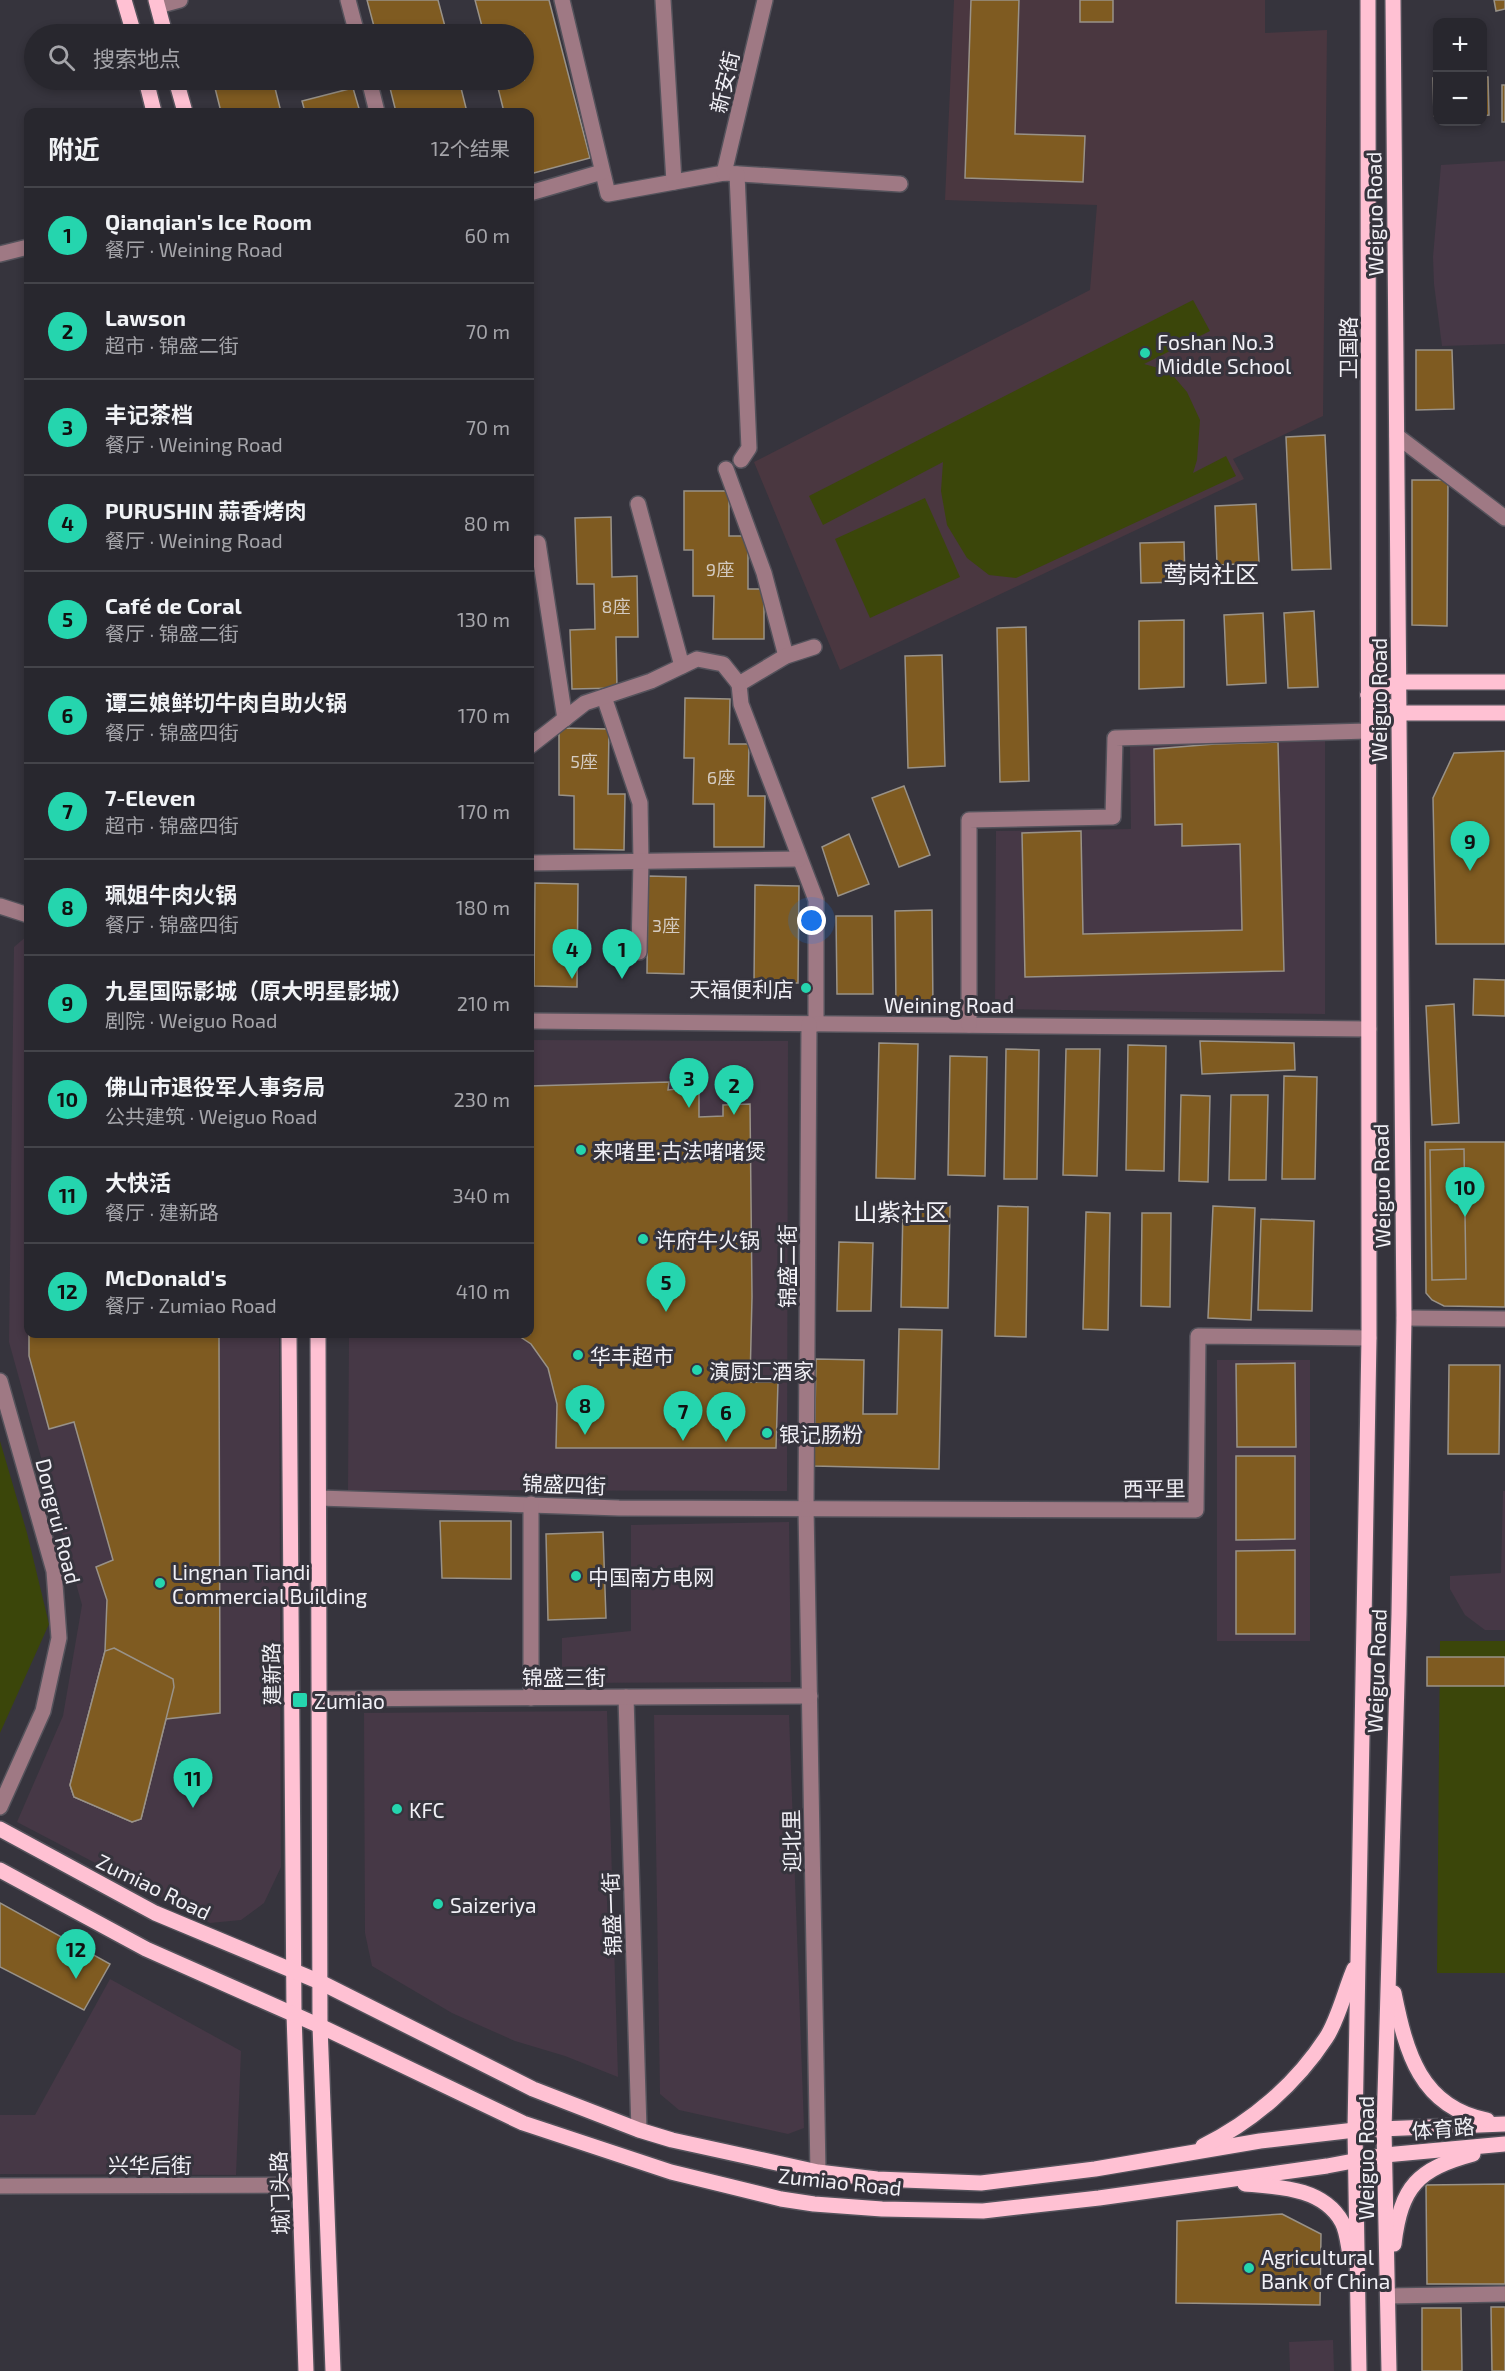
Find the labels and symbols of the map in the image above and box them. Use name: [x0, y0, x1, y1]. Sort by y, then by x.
street label: 新安街: [705, 48, 743, 116]
street label: Weiguo Road: [1360, 151, 1388, 277]
street label: 卫国路: [1335, 317, 1360, 380]
place label: Foshan No.3 Middle School: [1157, 329, 1292, 378]
marker: Foshan No.3 Middle School: [1138, 346, 1152, 360]
house number: 9座: [706, 558, 734, 580]
district label: 莺岗社区: [1163, 559, 1259, 588]
house number: 8座: [602, 595, 630, 617]
street label: Weiguo Road: [1366, 638, 1391, 762]
house number: 5座: [570, 750, 598, 772]
house number: 6座: [707, 766, 735, 788]
pin: 9: [1450, 822, 1490, 871]
your location: [797, 906, 826, 935]
house number: 3座: [652, 914, 680, 936]
pin: 4: [552, 930, 592, 979]
pin: 1: [602, 930, 642, 979]
place label: 天福便利店: [689, 976, 794, 1001]
marker: 天福便利店: [799, 981, 813, 995]
street label: Weining Road: [884, 992, 1014, 1017]
pin: 3: [670, 1058, 708, 1108]
pin: 2: [714, 1066, 754, 1115]
street label: Weiguo Road: [1367, 1123, 1395, 1249]
place label: 来啫里·古法啫啫煲: [593, 1138, 766, 1163]
marker: 来啫里·古法啫啫煲: [574, 1143, 588, 1157]
pin: 10: [1446, 1168, 1484, 1217]
district label: 山紫社区: [853, 1197, 949, 1226]
street label: 锦盛二街: [774, 1224, 799, 1308]
place label: 许府牛火锅: [655, 1227, 760, 1252]
marker: 许府牛火锅: [636, 1232, 650, 1246]
pin: 5: [646, 1262, 686, 1312]
place label: 华丰超市: [590, 1343, 674, 1368]
marker: 华丰超市: [571, 1348, 585, 1362]
place label: 演厨汇酒家: [709, 1358, 814, 1383]
marker: 演厨汇酒家: [690, 1363, 704, 1377]
pin: 8: [566, 1386, 604, 1435]
pin: 7: [664, 1392, 702, 1441]
pin: 6: [706, 1392, 746, 1442]
place label: 银记肠粉: [779, 1421, 863, 1446]
marker: 银记肠粉: [760, 1426, 774, 1440]
street label: Dongrui Road: [31, 1456, 87, 1586]
street label: 锦盛四街: [522, 1470, 606, 1498]
street label: 西平里: [1122, 1475, 1186, 1501]
place label: Lingnan Tiandi Commercial Building: [172, 1559, 367, 1608]
place label: 中国南方电网: [588, 1564, 714, 1589]
marker: 中国南方电网: [569, 1569, 583, 1583]
marker: Lingnan Tiandi Commercial Building: [153, 1576, 167, 1590]
street label: Weiguo Road: [1361, 1608, 1391, 1734]
street label: 建新路: [258, 1642, 284, 1706]
street label: 锦盛三街: [522, 1664, 606, 1689]
place label: Zumiao: [314, 1688, 385, 1713]
marker: Zumiao: [291, 1691, 309, 1709]
pin: 11: [174, 1758, 212, 1808]
place label: KFC: [409, 1797, 445, 1822]
marker: KFC: [390, 1802, 404, 1816]
street label: 迎北里: [778, 1809, 804, 1873]
street label: Zumiao Road: [93, 1848, 215, 1924]
street label: 锦盛一街: [597, 1872, 625, 1956]
place label: Saizeriya: [450, 1892, 537, 1917]
marker: Saizeriya: [431, 1897, 445, 1911]
pin: 12: [56, 1930, 96, 1979]
street label: Weiguo Road: [1353, 2096, 1378, 2220]
street label: 体育路: [1411, 2113, 1475, 2143]
street label: 城门头路: [265, 2151, 293, 2235]
street label: 兴华后街: [108, 2152, 192, 2177]
street label: Zumiao Road: [777, 2162, 903, 2200]
place label: Agricultural Bank of China: [1261, 2244, 1390, 2293]
marker: Agricultural Bank of China: [1242, 2261, 1256, 2275]

